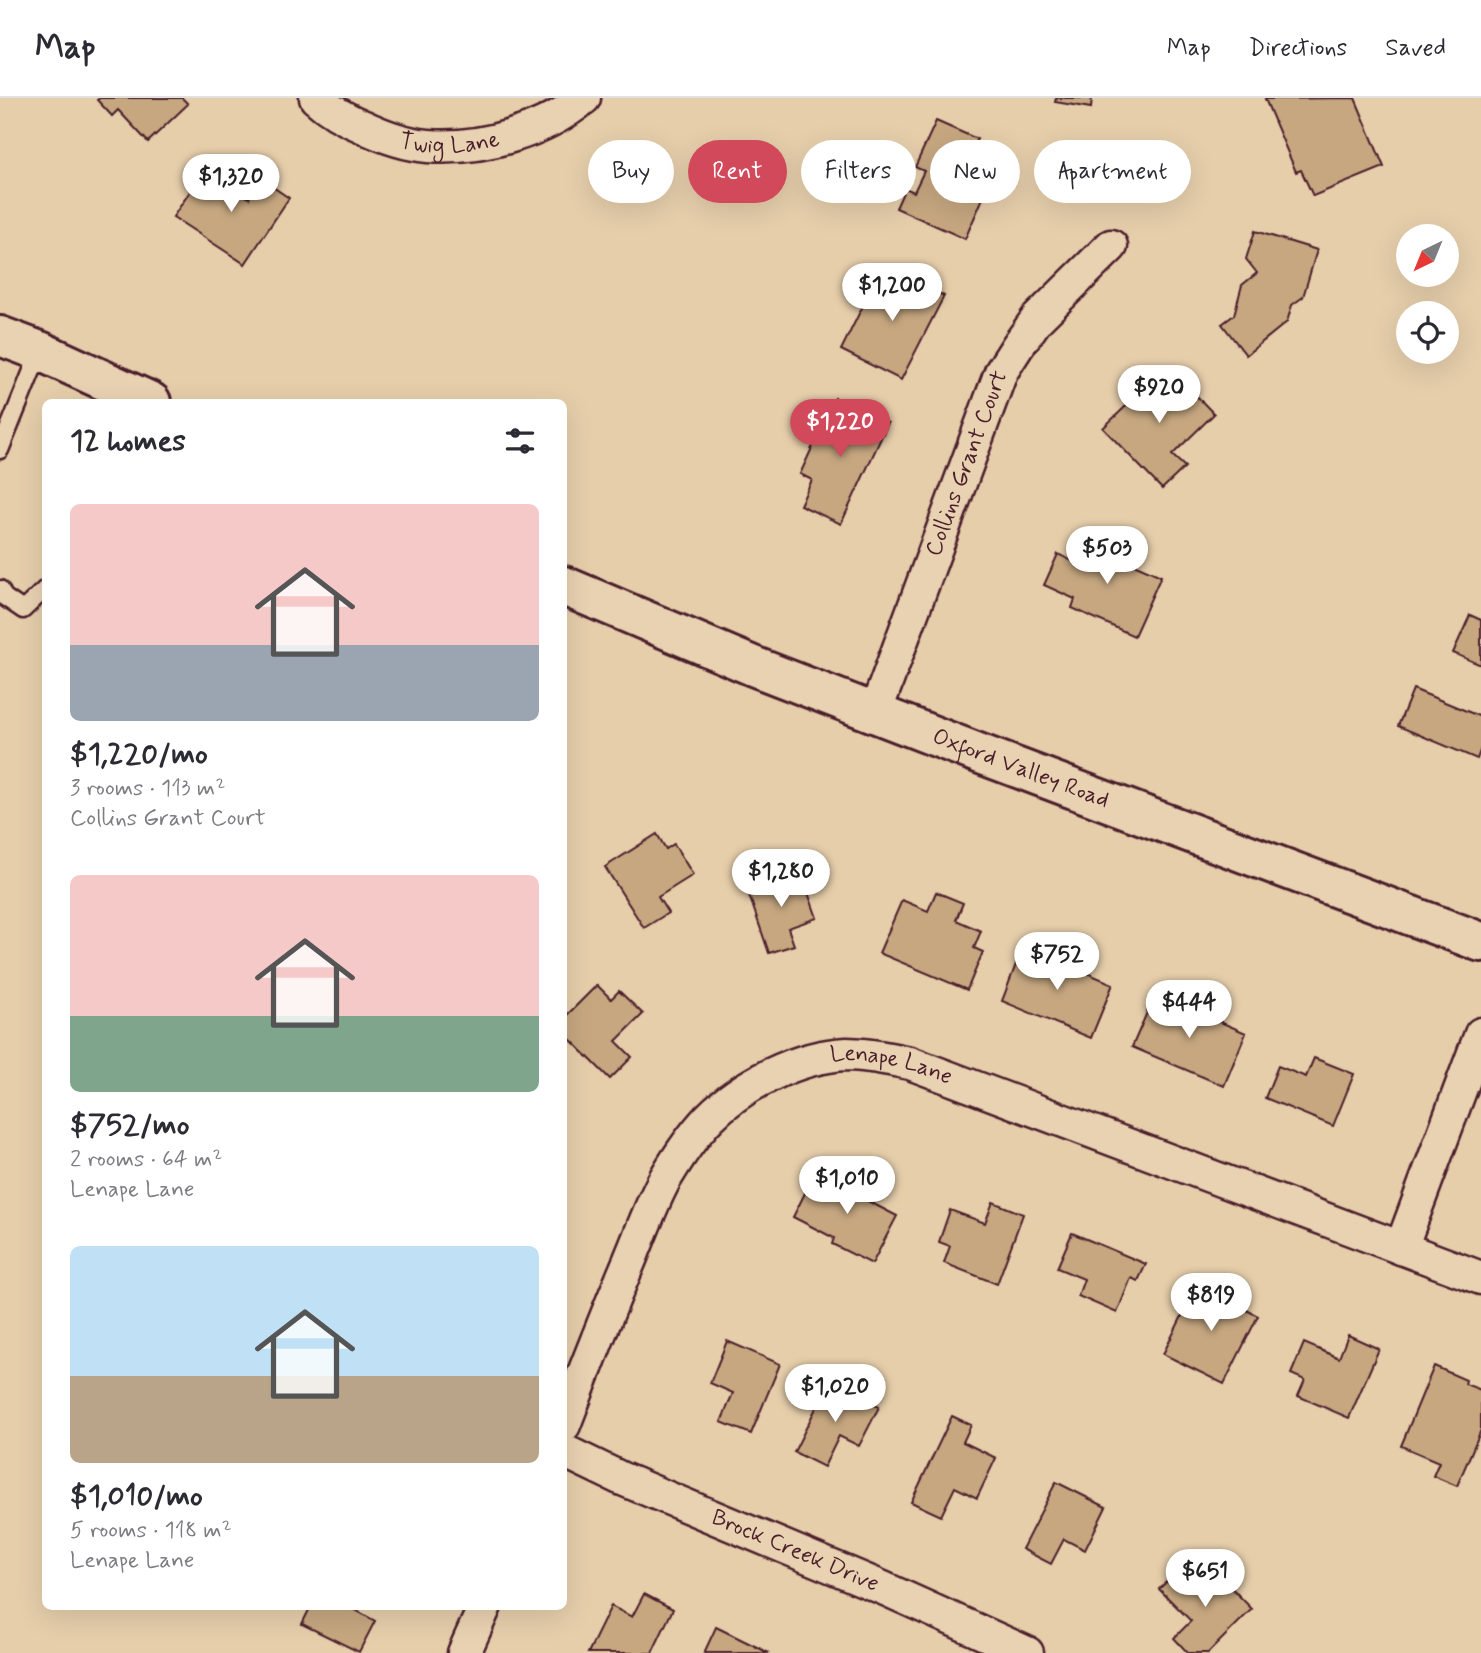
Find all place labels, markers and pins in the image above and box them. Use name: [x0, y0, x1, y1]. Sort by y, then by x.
pin: $1,320: [174, 155, 288, 214]
pin: $1,200: [835, 264, 949, 323]
pin: $920: [1118, 366, 1200, 425]
pin: $1,220: [783, 400, 897, 459]
pin: $503: [1066, 526, 1148, 586]
pin: $1,280: [724, 850, 838, 909]
pin: $752: [1016, 932, 1098, 992]
pin: $444: [1148, 981, 1230, 1040]
pin: $1,010: [790, 1156, 904, 1216]
pin: $819: [1170, 1274, 1252, 1333]
pin: $1,020: [778, 1364, 892, 1424]
pin: $651: [1164, 1550, 1246, 1609]

